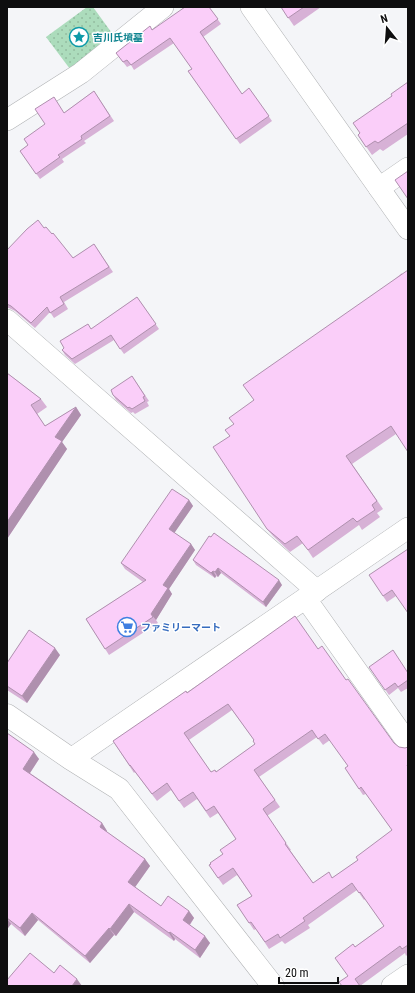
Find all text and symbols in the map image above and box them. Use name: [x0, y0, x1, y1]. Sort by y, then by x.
north arrow: [367, 8, 407, 48]
text: N: [379, 12, 390, 26]
place icon: 吉川氏墳墓: [68, 26, 90, 48]
place label: 吉川氏墳墓: [93, 32, 143, 43]
supermarket icon: ファミリーマート: [116, 616, 138, 638]
place label: ファミリーマート: [141, 622, 221, 633]
scale bar: [279, 959, 338, 985]
text: 20 m: [285, 966, 309, 980]

